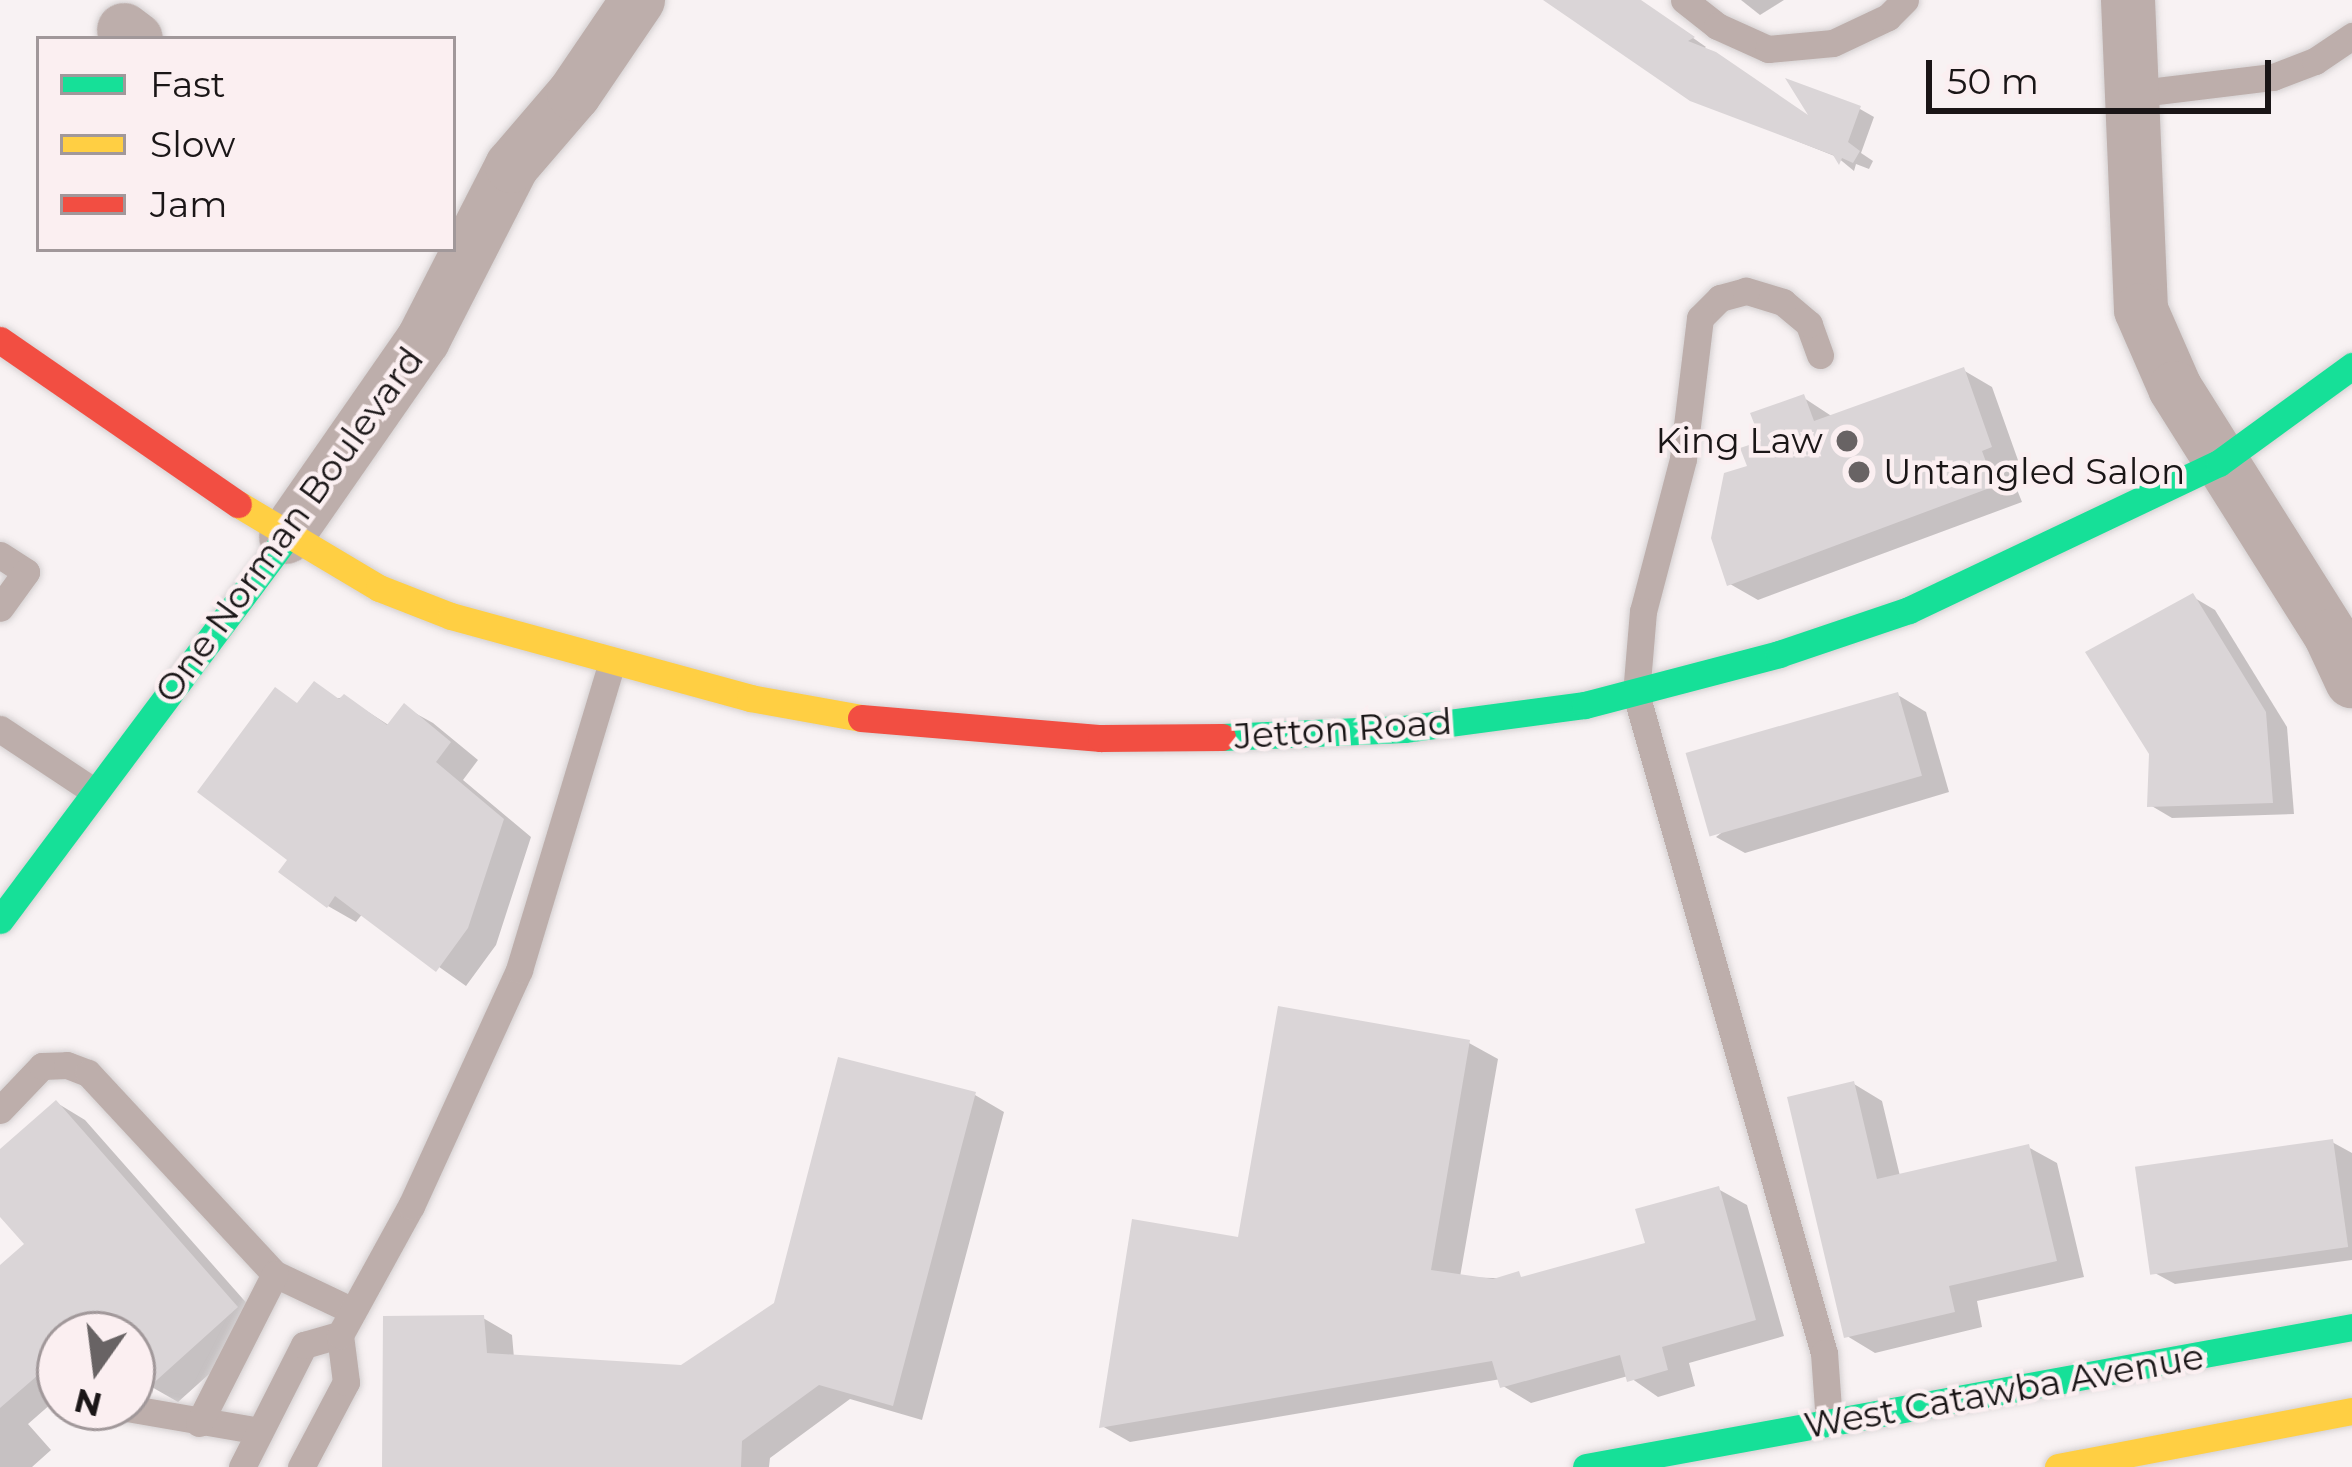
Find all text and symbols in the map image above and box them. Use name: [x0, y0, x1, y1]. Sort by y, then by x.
legend: [36, 36, 456, 252]
scale bar: [1932, 36, 2277, 110]
text: 50 m: [1947, 59, 2039, 103]
text: Fast: [150, 62, 225, 106]
text: Slow: [150, 122, 236, 166]
text: Jam: [150, 182, 227, 226]
street label: One Norman Boulevard: [146, 339, 432, 711]
place label: King Law: [1656, 419, 1823, 463]
marker: King Law: [1834, 428, 1860, 454]
place label: Untangled Salon: [1883, 450, 2185, 494]
marker: Untangled Salon: [1846, 459, 1872, 485]
street label: Jetton Road: [1233, 700, 1453, 758]
north arrow: [36, 1311, 156, 1431]
street label: West Catawba Avenue: [1801, 1335, 2207, 1447]
text: N: [70, 1380, 106, 1426]

